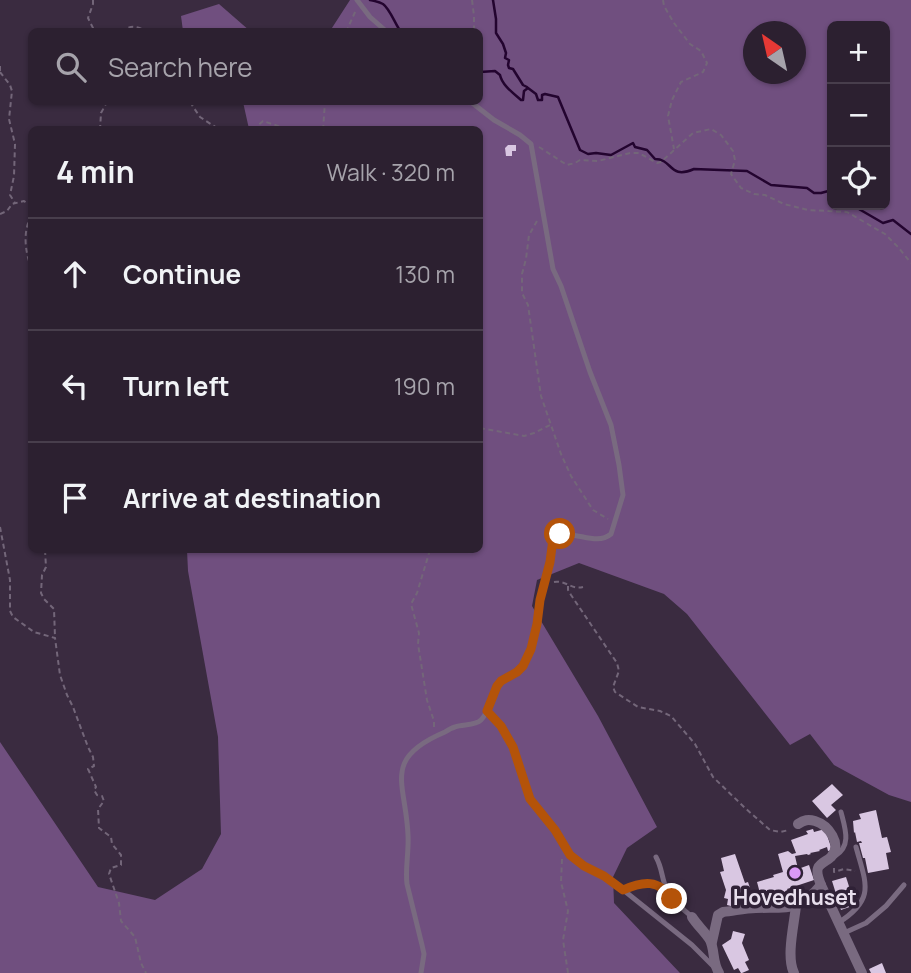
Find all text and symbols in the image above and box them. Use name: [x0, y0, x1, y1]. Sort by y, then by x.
north arrow: [743, 21, 806, 84]
map controls: [827, 21, 890, 210]
button: +: [827, 21, 890, 84]
search box: [28, 28, 483, 105]
icon: search: [52, 48, 90, 86]
text: Search here: [108, 49, 253, 85]
button: −: [827, 84, 890, 147]
button: locate: [827, 147, 890, 210]
text: 4 min: [56, 151, 134, 192]
text: Walk · 320 m: [327, 156, 455, 188]
icon: ahead: [56, 255, 94, 293]
text: Continue: [123, 256, 241, 292]
text: 130 m: [395, 258, 455, 290]
icon: left: [56, 367, 94, 405]
text: Turn left: [123, 368, 230, 404]
text: 190 m: [394, 370, 455, 402]
icon: arrive: [56, 479, 94, 517]
text: Arrive at destination: [123, 480, 381, 516]
route start: [544, 518, 575, 549]
marker: Hovedhuset: [787, 865, 803, 881]
route end: [656, 883, 687, 914]
place label: Hovedhuset: [733, 883, 857, 911]

